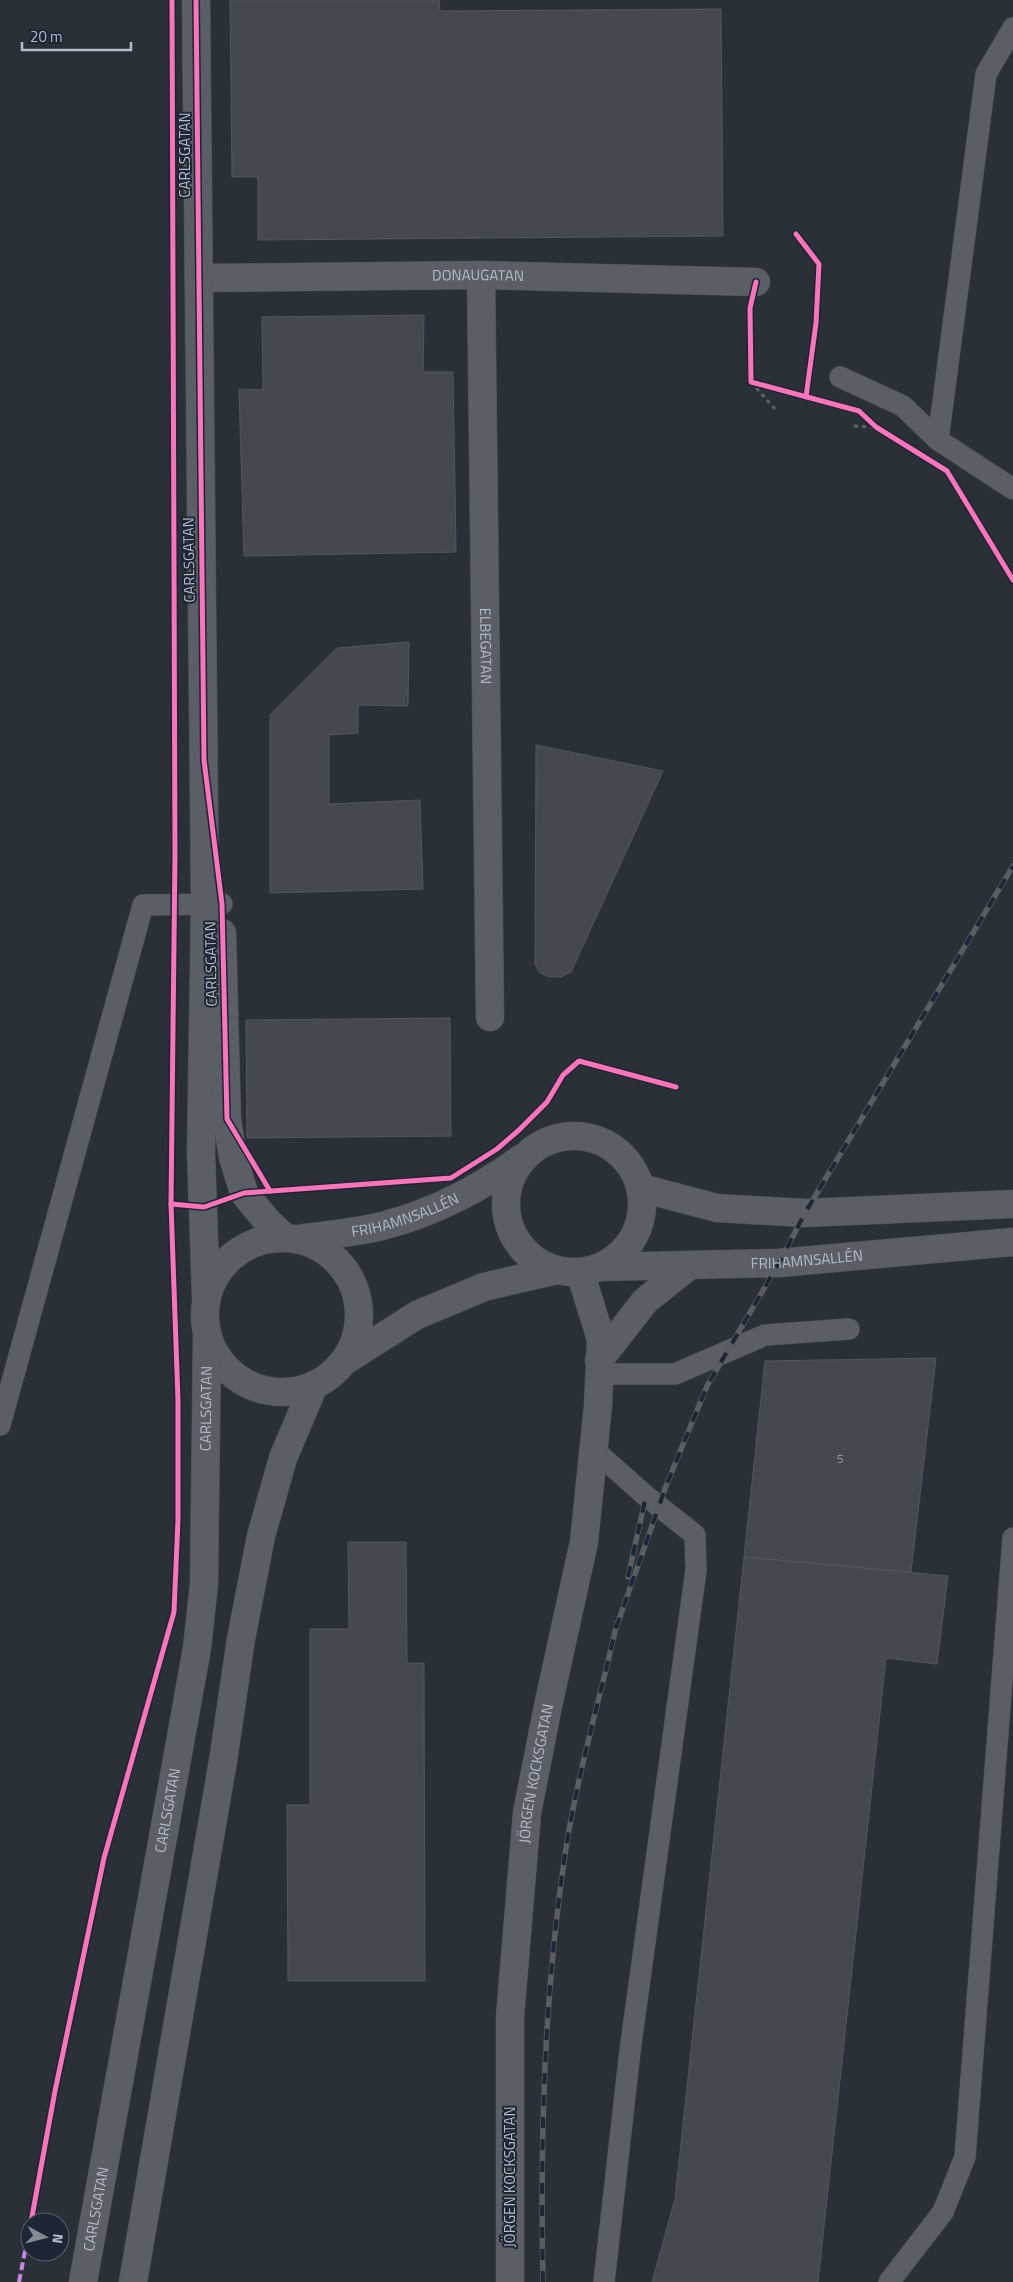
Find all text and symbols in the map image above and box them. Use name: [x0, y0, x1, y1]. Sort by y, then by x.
scale bar: [22, 20, 131, 52]
text: 20 m: [30, 25, 63, 48]
street label: CARLSGATAN: [173, 112, 196, 198]
street label: DONAUGATAN: [432, 263, 524, 287]
street label: CARLSGATAN: [176, 517, 201, 603]
street label: ELBEGATAN: [474, 607, 498, 684]
street label: CARLSGATAN: [198, 921, 223, 1007]
street label: FRIHAMNSALLÉN: [350, 1187, 463, 1243]
street label: FRIHAMNSALLÉN: [750, 1244, 864, 1275]
street label: CARLSGATAN: [194, 1366, 218, 1451]
house number: 5: [837, 1449, 844, 1468]
street label: JÖRGEN KOCKSGATAN: [513, 1702, 559, 1844]
street label: CARLSGATAN: [148, 1766, 186, 1855]
street label: JÖRGEN KOCKSGATAN: [498, 2106, 521, 2248]
street label: CARLSGATAN: [77, 2165, 114, 2253]
north arrow: [20, 2212, 70, 2262]
text: N: [47, 2233, 69, 2245]

